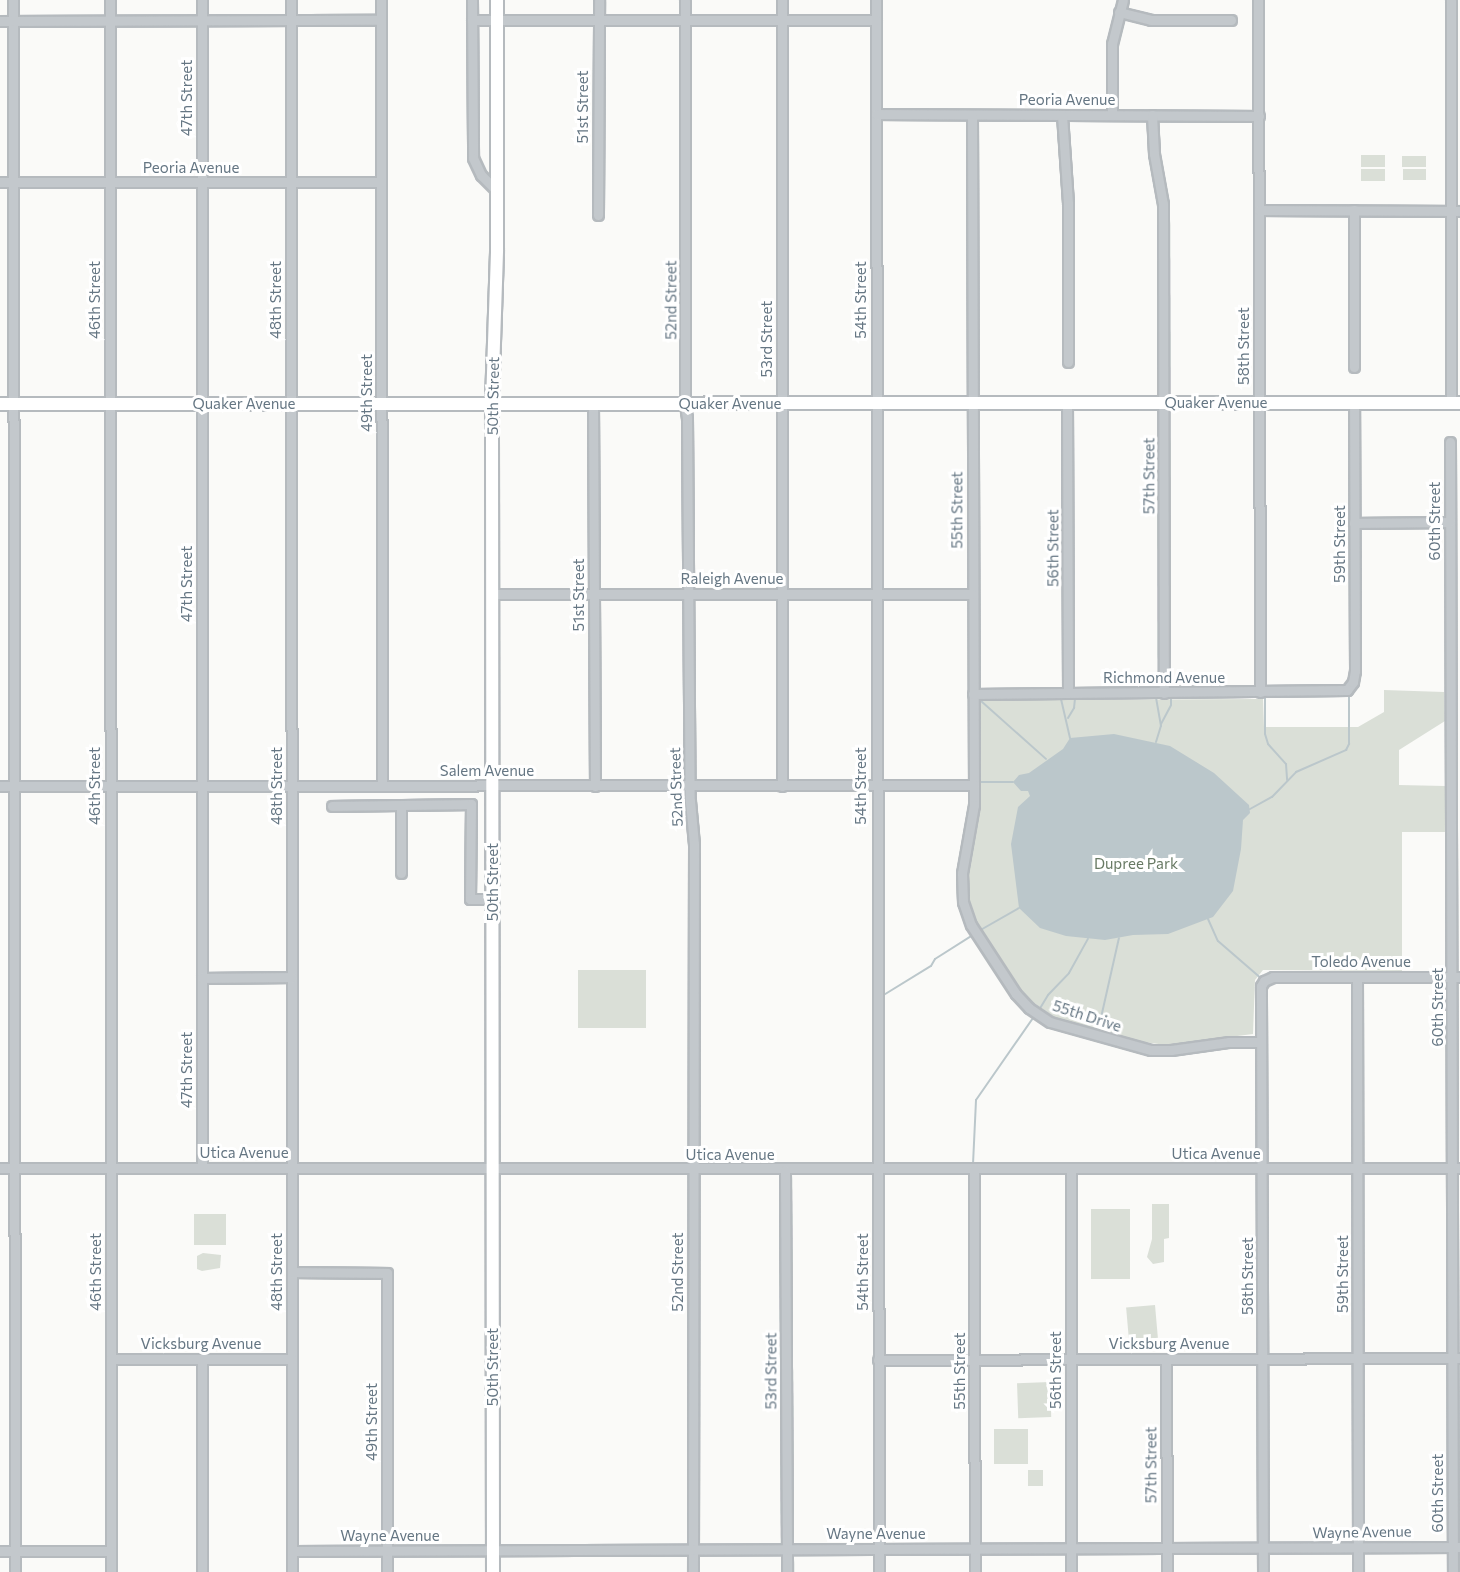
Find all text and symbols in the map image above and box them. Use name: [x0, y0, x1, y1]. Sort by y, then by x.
street label: 47th Street: [178, 60, 196, 136]
street label: 51st Street: [574, 70, 592, 144]
street label: Peoria Avenue: [1019, 91, 1115, 109]
street label: Peoria Avenue: [143, 159, 239, 177]
street label: 52nd Street: [662, 260, 680, 340]
street label: 46th Street: [86, 261, 104, 339]
street label: 48th Street: [267, 261, 285, 339]
street label: 54th Street: [852, 261, 870, 339]
street label: 53rd Street: [758, 301, 776, 377]
street label: 58th Street: [1235, 307, 1253, 385]
street label: 49th Street: [358, 354, 376, 432]
street label: 50th Street: [483, 357, 503, 435]
street label: Quaker Avenue: [1164, 394, 1268, 412]
street label: Quaker Avenue: [192, 395, 296, 413]
street label: Quaker Avenue: [678, 395, 782, 413]
street label: 57th Street: [1140, 438, 1158, 514]
street label: 55th Street: [948, 471, 966, 549]
street label: 60th Street: [1426, 482, 1444, 560]
street label: 59th Street: [1331, 505, 1349, 583]
street label: 56th Street: [1044, 509, 1062, 587]
street label: 47th Street: [178, 546, 196, 622]
street label: 51st Street: [570, 558, 588, 632]
street label: Raleigh Avenue: [680, 570, 784, 588]
street label: Richmond Avenue: [1103, 669, 1225, 687]
street label: 46th Street: [86, 747, 104, 825]
street label: 48th Street: [268, 747, 286, 825]
street label: 52nd Street: [666, 747, 686, 827]
street label: 54th Street: [852, 747, 870, 825]
street label: Salem Avenue: [440, 762, 534, 780]
street label: 50th Street: [484, 843, 502, 921]
park label: Dupree Park: [1094, 855, 1178, 873]
street label: Toledo Avenue: [1311, 953, 1411, 971]
street label: 60th Street: [1429, 968, 1447, 1046]
street label: 55th Drive: [1050, 996, 1124, 1036]
street label: 47th Street: [178, 1032, 196, 1108]
street label: Utica Avenue: [199, 1144, 289, 1162]
street label: Utica Avenue: [1171, 1145, 1261, 1163]
street label: Utica Avenue: [685, 1146, 775, 1164]
street label: 52nd Street: [669, 1232, 687, 1312]
street label: 46th Street: [87, 1233, 105, 1311]
street label: 48th Street: [268, 1233, 286, 1311]
street label: 54th Street: [854, 1233, 872, 1311]
street label: 59th Street: [1334, 1235, 1352, 1313]
street label: 58th Street: [1239, 1237, 1257, 1315]
street label: 50th Street: [484, 1328, 502, 1406]
street label: 56th Street: [1047, 1331, 1065, 1409]
street label: 55th Street: [951, 1332, 969, 1410]
street label: 53rd Street: [762, 1333, 780, 1409]
street label: Vicksburg Avenue: [141, 1335, 261, 1353]
street label: Vicksburg Avenue: [1109, 1335, 1229, 1353]
street label: 49th Street: [363, 1383, 381, 1461]
street label: 57th Street: [1142, 1427, 1160, 1503]
street label: 60th Street: [1429, 1454, 1447, 1532]
street label: Wayne Avenue: [1312, 1522, 1412, 1542]
street label: Wayne Avenue: [826, 1525, 926, 1543]
street label: Wayne Avenue: [340, 1527, 440, 1545]

